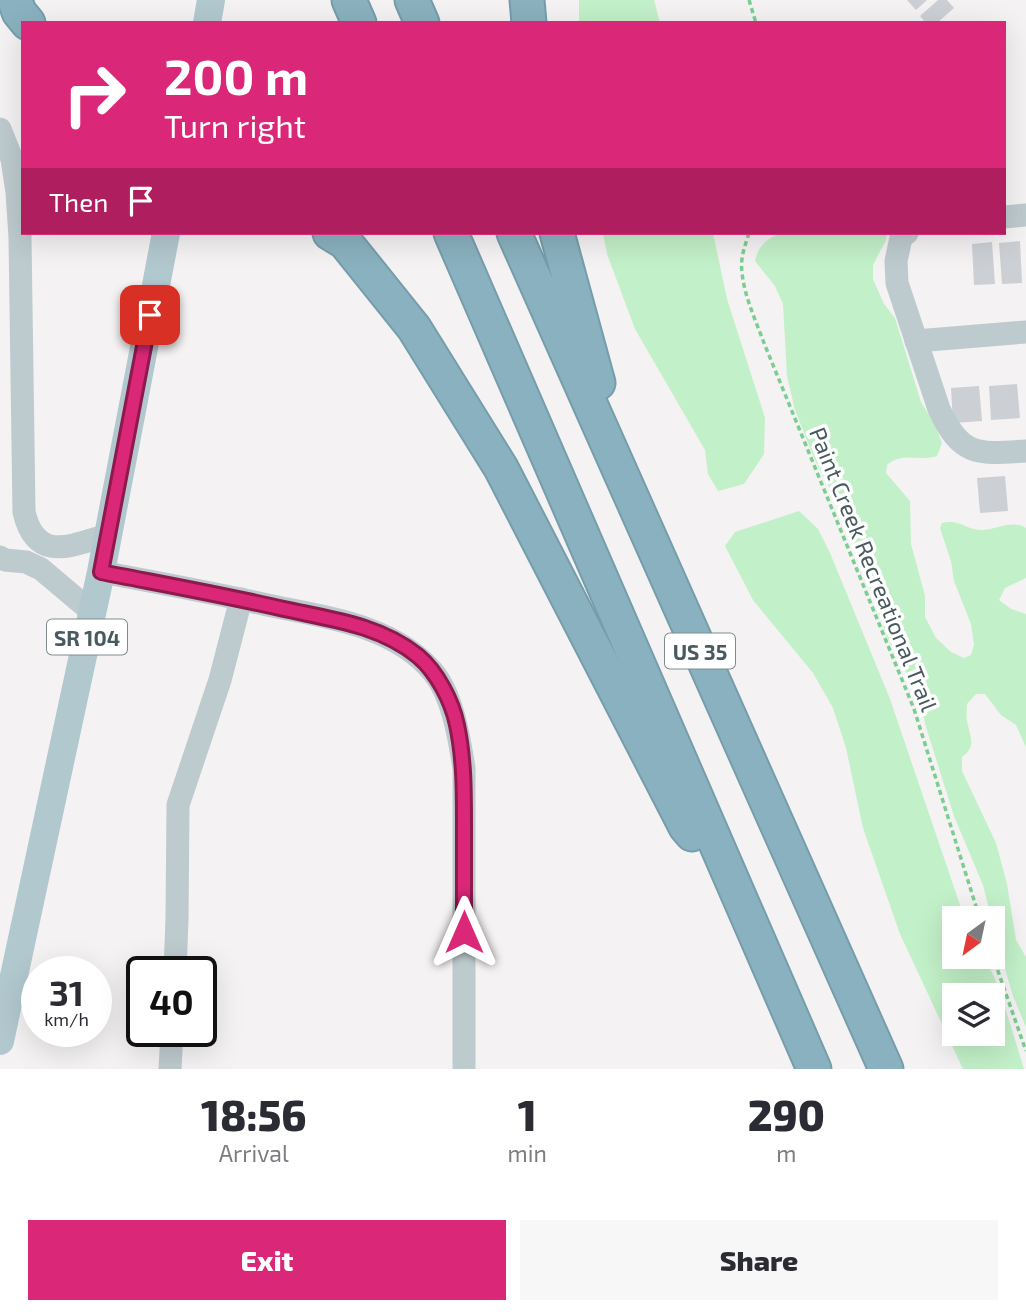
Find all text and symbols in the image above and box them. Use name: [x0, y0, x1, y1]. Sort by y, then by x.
text: 200 m: [164, 46, 308, 105]
icon: right: [49, 49, 140, 140]
text: Turn right: [164, 106, 306, 144]
icon: arrive: [122, 182, 160, 220]
text: Then: [49, 186, 108, 217]
pin: [120, 285, 180, 345]
icon: arrive: [131, 296, 169, 334]
street label: Paint Creek Recreational Trail: [804, 423, 944, 715]
road number: SR 104: [47, 620, 127, 654]
road number: US 35: [665, 634, 735, 668]
position arrow: [427, 895, 501, 969]
north arrow: [942, 906, 1004, 970]
map controls: [942, 906, 1005, 1046]
speed limit sign: 40: [126, 956, 217, 1047]
text: 31: [49, 971, 84, 1013]
button: layers: [942, 983, 1005, 1046]
text: km/h: [44, 1008, 89, 1030]
text: 18:56: [201, 1089, 307, 1139]
text: 1: [518, 1089, 537, 1139]
text: 290: [748, 1089, 825, 1139]
text: Arrival: [219, 1139, 289, 1167]
text: min: [508, 1139, 547, 1167]
text: m: [776, 1139, 796, 1167]
button: Exit: [28, 1220, 506, 1300]
button: Share: [520, 1220, 998, 1300]

